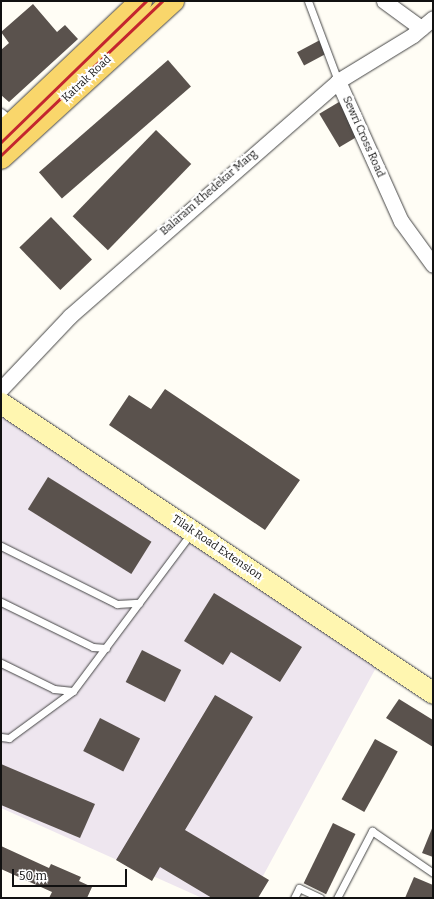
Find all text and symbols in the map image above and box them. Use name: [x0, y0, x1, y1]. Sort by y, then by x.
street label: Katrak Road: [60, 53, 114, 105]
street label: Sewri Cross Road: [339, 94, 387, 180]
street label: Balaram Khedekar Marg: [158, 147, 260, 239]
street label: Tilak Road Extension: [169, 513, 265, 583]
scale bar: [14, 861, 129, 887]
text: 50 m: [19, 869, 47, 883]

